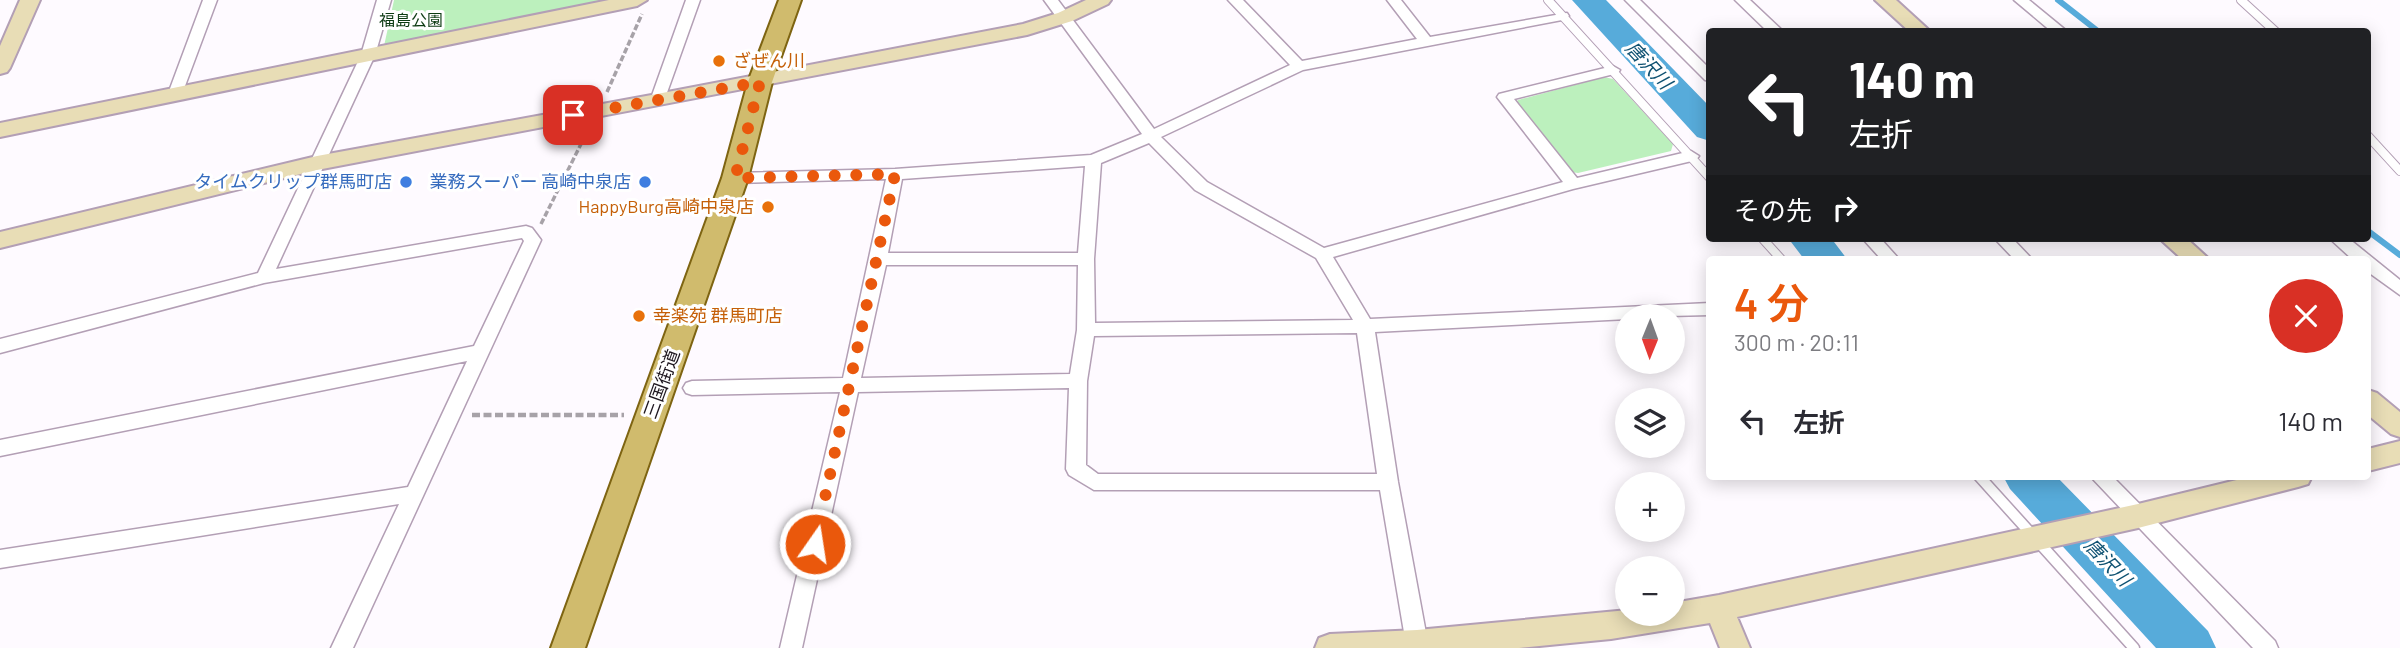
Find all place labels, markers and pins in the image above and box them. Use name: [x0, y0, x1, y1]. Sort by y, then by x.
place label: ざぜん川: [733, 49, 805, 71]
marker: ざぜん川: [711, 53, 727, 69]
pin: [543, 85, 603, 145]
place label: タイムクリップ群馬町店: [194, 170, 392, 192]
place label: 業務スーパー 高崎中泉店: [430, 170, 631, 192]
marker: タイムクリップ群馬町店: [398, 174, 414, 190]
marker: 業務スーパー 高崎中泉店: [637, 174, 653, 190]
place label: HappyBurg高崎中泉店: [578, 195, 754, 217]
marker: HappyBurg高崎中泉店: [760, 199, 776, 215]
place label: 幸楽苑 群馬町店: [653, 304, 783, 326]
marker: 幸楽苑 群馬町店: [631, 308, 647, 324]

